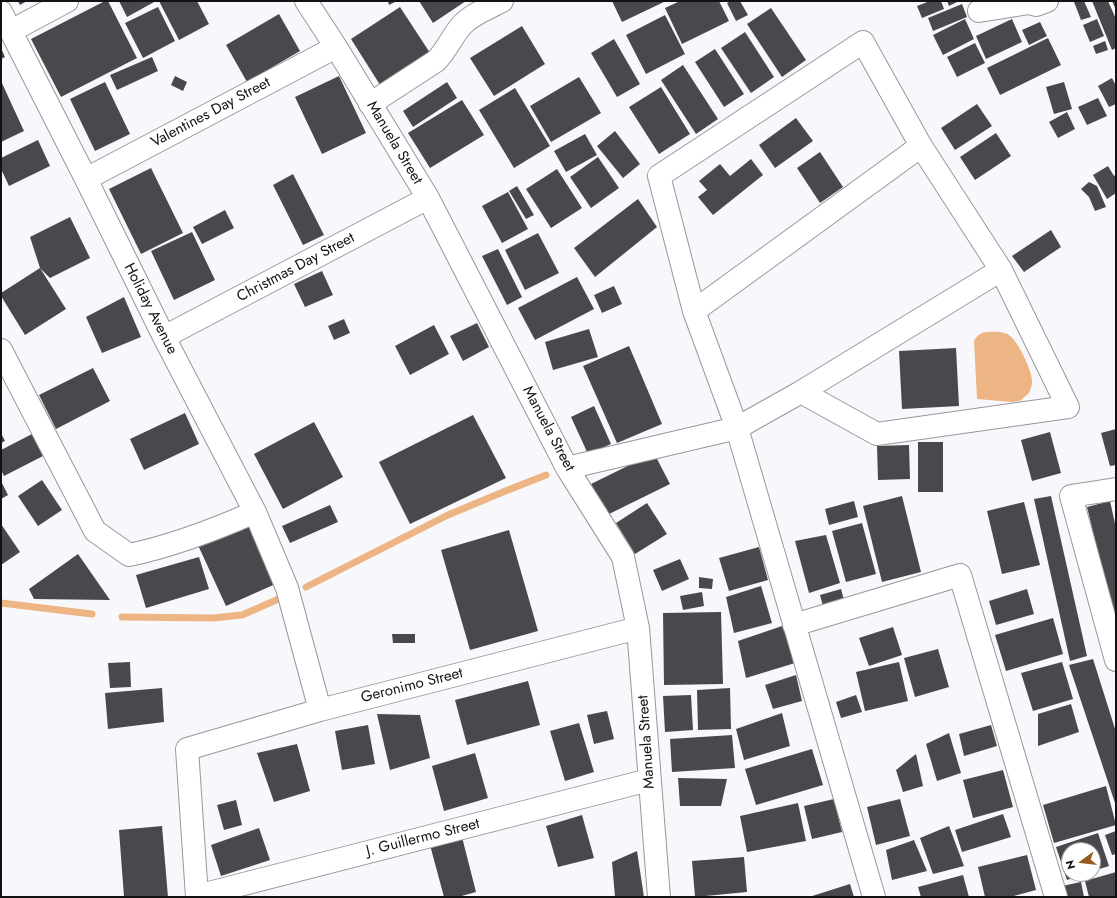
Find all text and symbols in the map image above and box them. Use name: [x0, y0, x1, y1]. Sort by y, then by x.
street label: Valentines Day Street: [148, 74, 274, 152]
street label: Manuela Street: [362, 98, 426, 188]
street label: Christmas Day Street: [234, 229, 358, 307]
street label: Holiday Avenue: [119, 260, 181, 358]
street label: Manuela Street: [518, 383, 578, 475]
street label: Geronimo Street: [359, 665, 465, 707]
street label: Manuela Street: [635, 695, 659, 789]
street label: J. Guillermo Street: [365, 815, 481, 861]
north arrow: [1061, 842, 1101, 882]
text: N: [1062, 859, 1079, 871]

